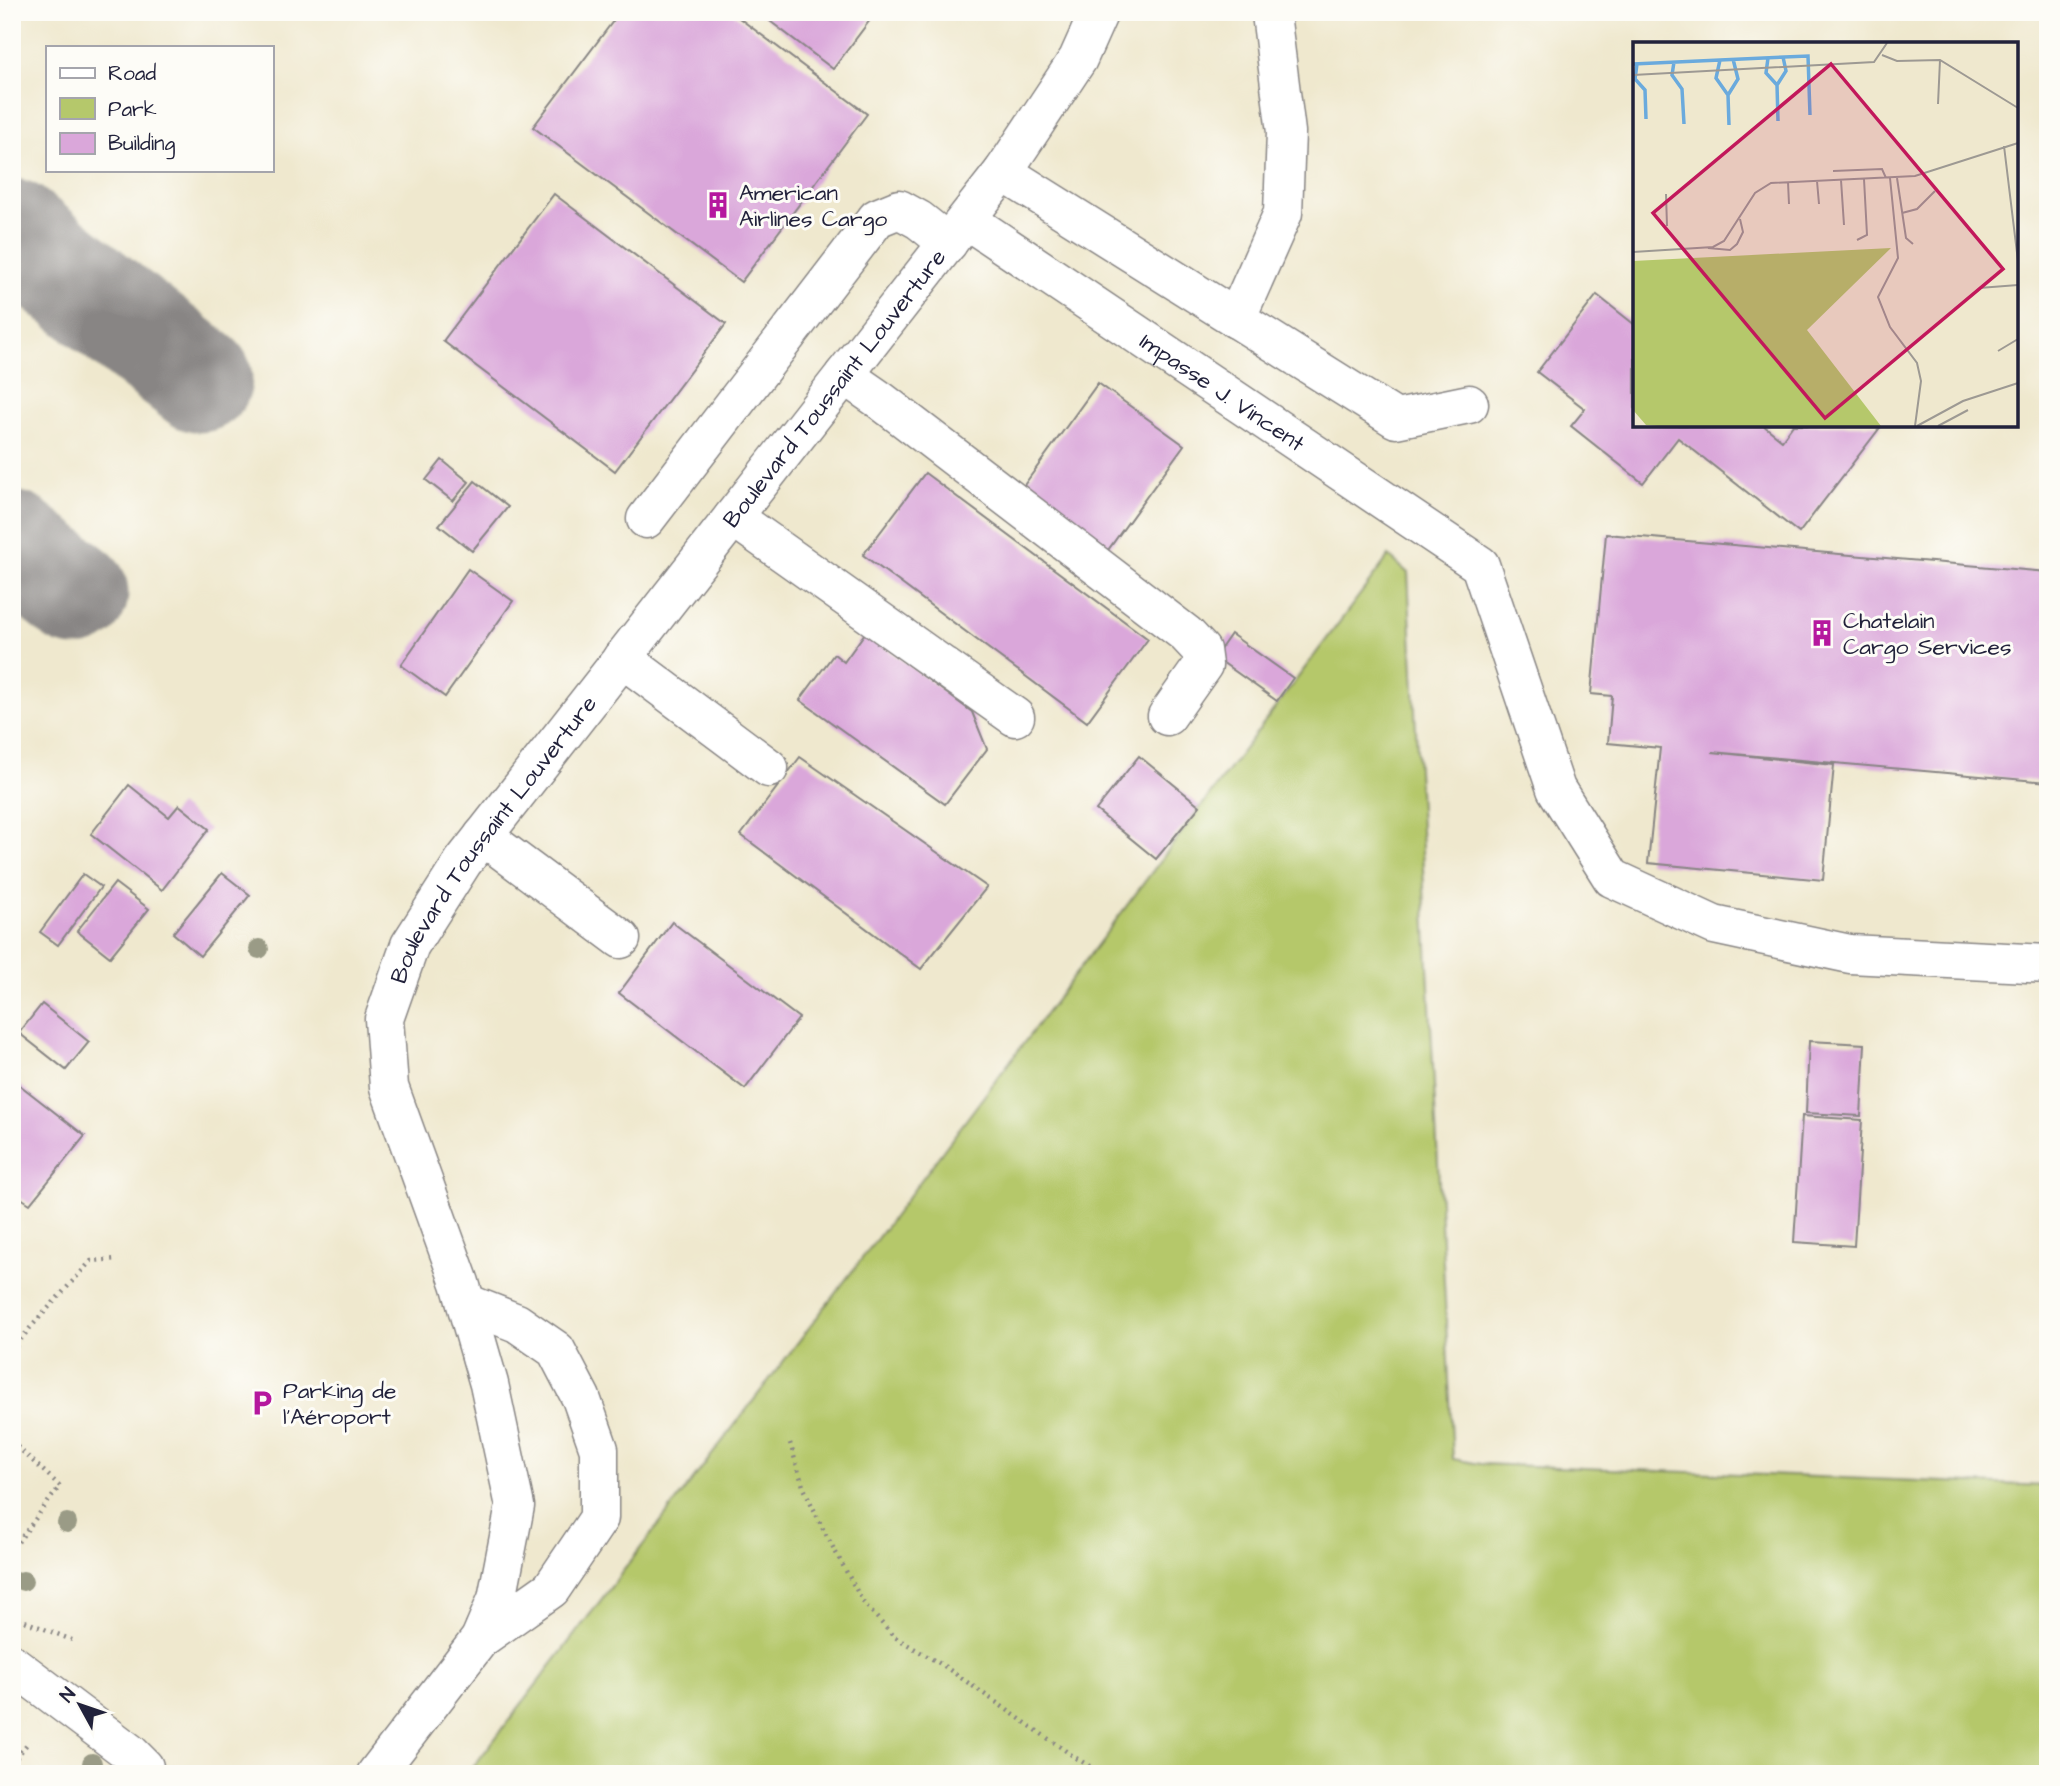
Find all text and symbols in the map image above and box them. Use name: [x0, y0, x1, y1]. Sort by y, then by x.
inset map: [1633, 42, 2018, 427]
legend: [46, 46, 273, 172]
text: Road: [108, 59, 156, 88]
text: Park: [108, 95, 157, 124]
text: Building: [108, 129, 176, 160]
place label: American Airlines Cargo: [739, 177, 887, 236]
building icon: American Airlines Cargo: [703, 190, 733, 220]
street label: Boulevard Toussaint Louverture: [716, 243, 954, 534]
street label: Impasse J. Vincent: [1133, 326, 1311, 460]
place label: Chatelain Cargo Services: [1843, 605, 2012, 664]
building icon: Chatelain Cargo Services: [1807, 618, 1837, 648]
street label: Boulevard Toussaint Louverture: [383, 689, 604, 988]
place label: Parking de l'Aéroport: [283, 1375, 396, 1433]
parking icon: Parking de l'Aéroport: [247, 1388, 277, 1418]
north arrow: [46, 1670, 116, 1740]
text: N: [54, 1682, 82, 1708]

